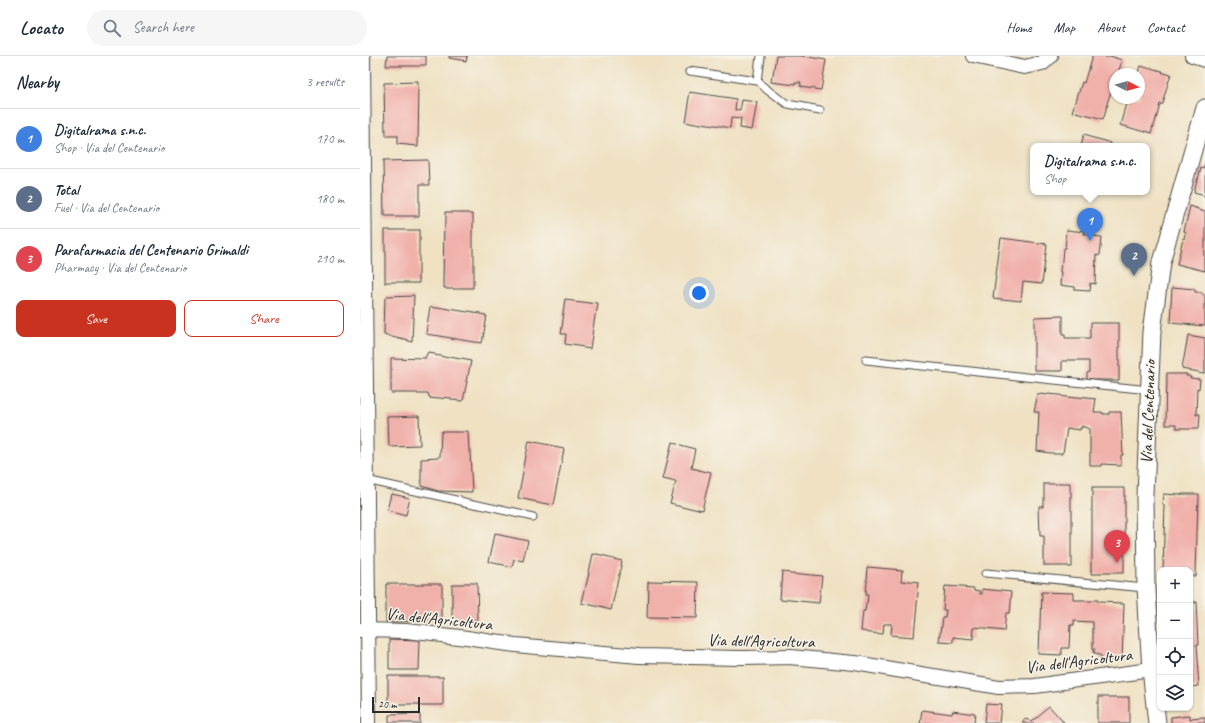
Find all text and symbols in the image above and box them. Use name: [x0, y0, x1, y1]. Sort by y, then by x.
search box: [87, 10, 367, 46]
text: Locato: [20, 16, 63, 40]
icon: search: [101, 17, 123, 39]
text: Search here: [133, 18, 194, 37]
text: Home: [1006, 19, 1032, 36]
text: Map: [1054, 19, 1075, 36]
text: About: [1097, 19, 1125, 36]
text: Contact: [1147, 19, 1185, 36]
north arrow: [1109, 68, 1145, 104]
text: Nearby: [16, 72, 59, 93]
text: 3 results: [306, 74, 344, 90]
text: Digitalrama s.n.c.: [54, 121, 146, 140]
text: 1: [26, 131, 32, 147]
text: 170 m: [316, 131, 344, 147]
text: Shop · Via del Centenario: [54, 140, 164, 156]
popup: [1030, 143, 1150, 195]
text: Digitalrama s.n.c.: [1044, 152, 1136, 171]
text: Shop: [1044, 171, 1066, 187]
text: Total: [54, 181, 79, 200]
text: 2: [26, 191, 32, 207]
text: 180 m: [316, 191, 344, 207]
text: Fuel · Via del Centenario: [54, 200, 159, 216]
pin: 1: [1077, 208, 1103, 241]
text: Parafarmacia del Centenario Grimaldi: [54, 241, 248, 260]
pin: 2: [1121, 243, 1147, 276]
text: 3: [26, 251, 32, 267]
text: 210 m: [316, 251, 344, 267]
text: Pharmacy · Via del Centenario: [54, 260, 186, 276]
your location: [689, 283, 709, 303]
button: Save: [16, 300, 176, 337]
button: Share: [184, 300, 344, 337]
street label: Via del Centenario: [1136, 358, 1160, 464]
pin: 3: [1104, 530, 1130, 563]
map controls: [1157, 567, 1193, 711]
button: +: [1157, 567, 1193, 603]
street label: Via dell'Agricoltura: [385, 603, 495, 635]
button: −: [1157, 603, 1193, 639]
street label: Via dell'Agricoltura: [707, 630, 816, 652]
button: locate: [1157, 639, 1193, 675]
street label: Via dell'Agricoltura: [1025, 644, 1135, 678]
button: layers: [1157, 675, 1193, 711]
scale bar: [372, 695, 420, 714]
text: 20 m: [378, 697, 397, 711]

